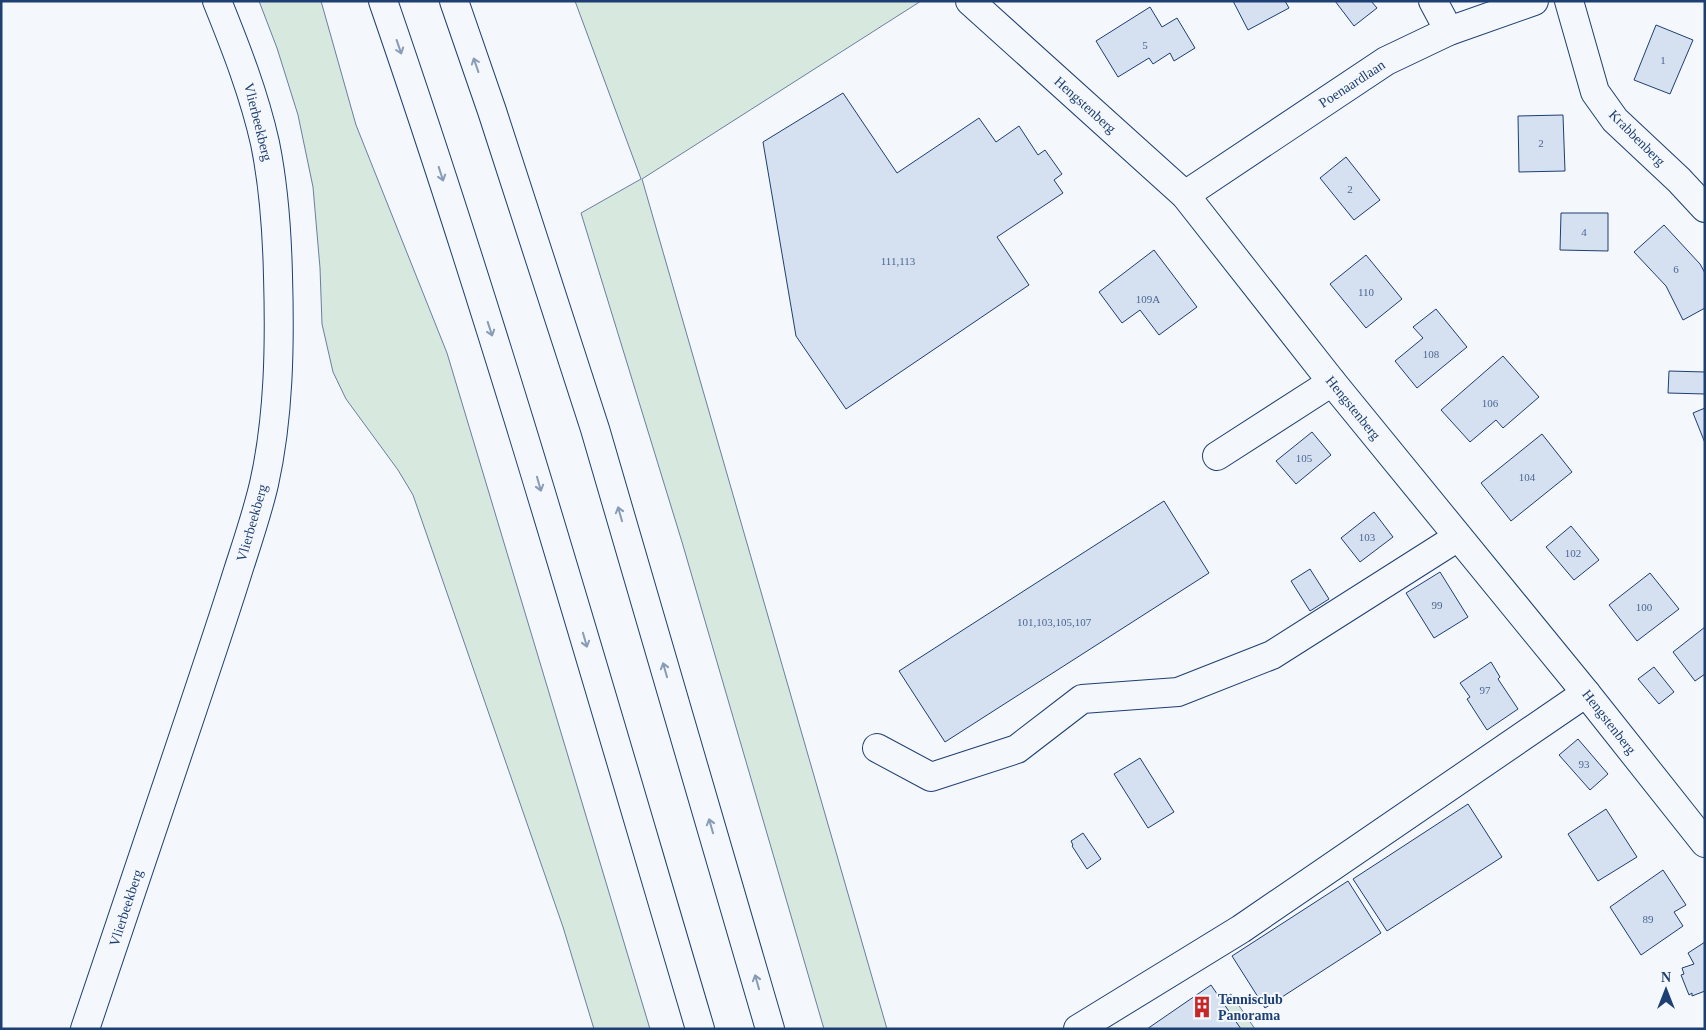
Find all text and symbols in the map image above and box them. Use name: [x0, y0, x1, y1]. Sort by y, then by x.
one-way arrow: [394, 39, 404, 55]
house number: 5: [1142, 39, 1148, 51]
house number: 1: [1660, 54, 1666, 66]
street label: Poenaardlaan: [1316, 57, 1388, 111]
one-way arrow: [471, 58, 480, 73]
street label: Hengstenberg: [1051, 73, 1119, 137]
street label: Vlierbeekberg: [241, 81, 275, 163]
street label: Krabbenberg: [1606, 107, 1668, 169]
house number: 2: [1538, 137, 1544, 149]
one-way arrow: [437, 166, 447, 182]
house number: 2: [1347, 183, 1353, 195]
house number: 4: [1581, 226, 1587, 238]
house number: 111,113: [881, 255, 916, 267]
house number: 6: [1673, 263, 1679, 275]
house number: 110: [1358, 286, 1375, 298]
house number: 109A: [1136, 293, 1160, 305]
one-way arrow: [486, 321, 496, 337]
house number: 108: [1423, 348, 1440, 360]
street label: Hengstenberg: [1323, 373, 1383, 443]
house number: 106: [1482, 397, 1499, 409]
house number: 105: [1296, 452, 1313, 464]
house number: 104: [1519, 471, 1536, 483]
one-way arrow: [534, 476, 544, 492]
street label: Vlierbeekberg: [234, 483, 270, 563]
one-way arrow: [614, 507, 624, 523]
house number: 103: [1359, 531, 1376, 543]
house number: 102: [1565, 547, 1581, 559]
house number: 99: [1432, 599, 1443, 611]
house number: 100: [1636, 601, 1653, 613]
house number: 101,103,105,107: [1017, 616, 1092, 628]
one-way arrow: [580, 632, 590, 648]
one-way arrow: [660, 662, 670, 678]
house number: 97: [1480, 684, 1491, 696]
street label: Hengstenberg: [1579, 687, 1639, 757]
house number: 93: [1579, 758, 1590, 770]
one-way arrow: [706, 818, 716, 834]
street label: Vlierbeekberg: [107, 868, 145, 948]
house number: 89: [1643, 913, 1654, 925]
north arrow: [1641, 965, 1691, 1015]
text: N: [1661, 970, 1671, 985]
one-way arrow: [751, 974, 761, 990]
place label: Tennisclub Panorama: [1218, 992, 1283, 1023]
building icon: Tennisclub Panorama: [1189, 994, 1215, 1020]

